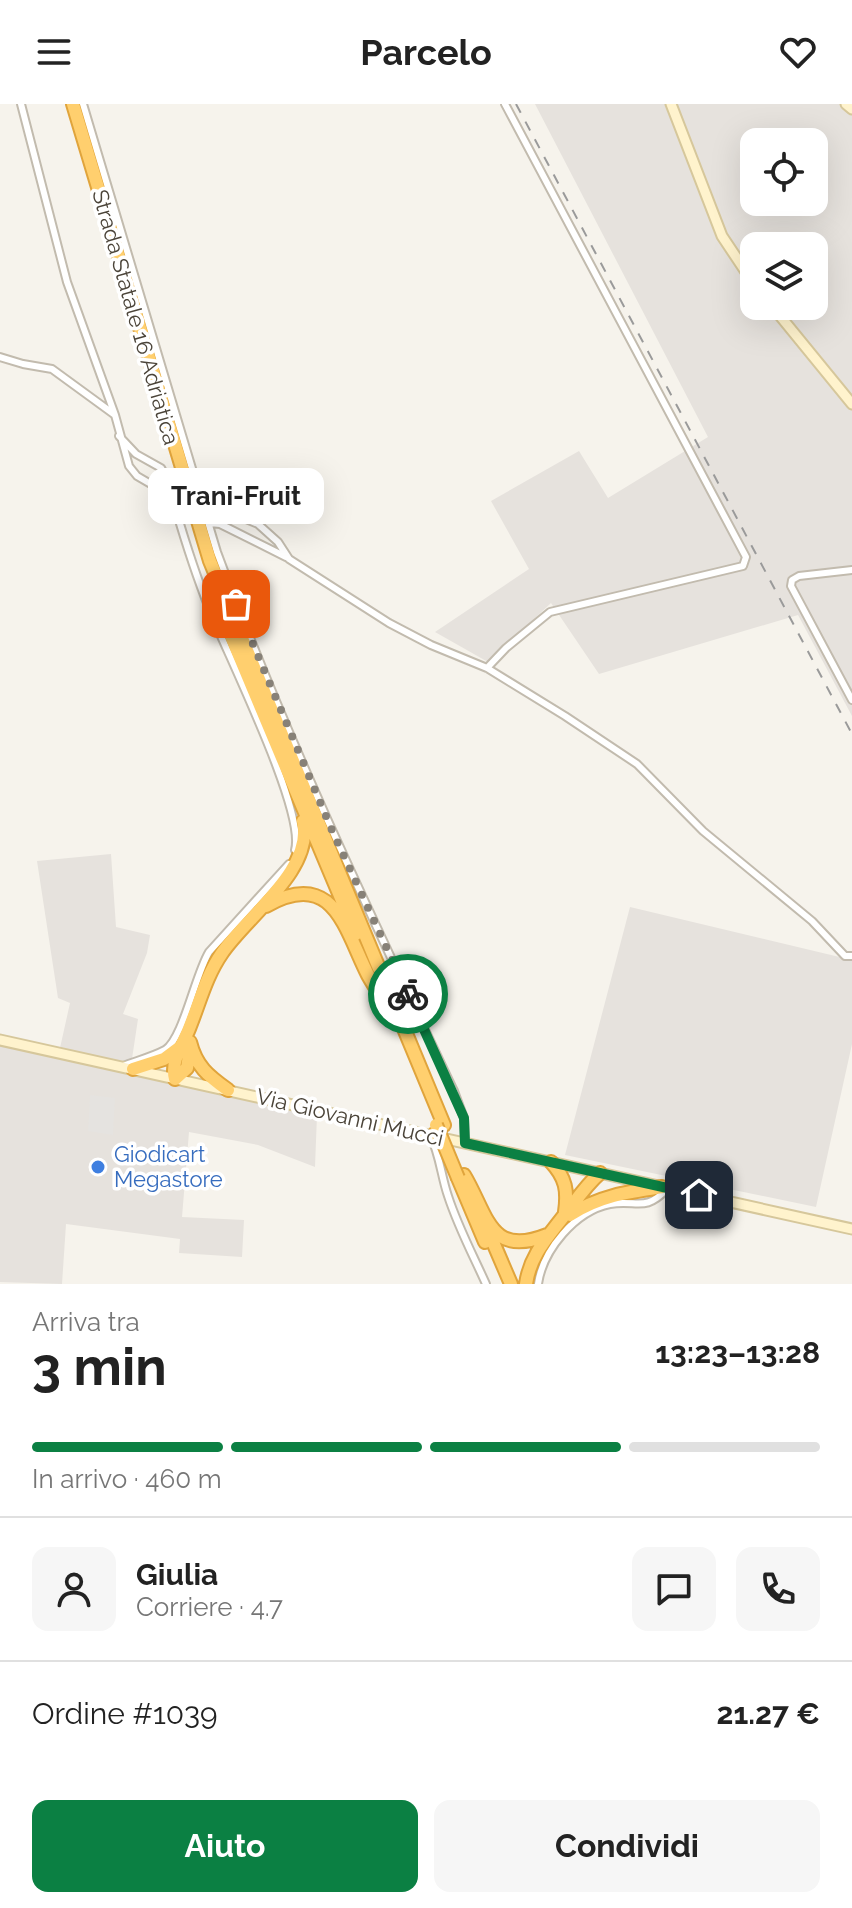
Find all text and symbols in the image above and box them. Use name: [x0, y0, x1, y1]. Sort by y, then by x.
icon: menu: [32, 30, 76, 74]
icon: heart: [776, 30, 820, 74]
text: Parcelo: [360, 31, 492, 73]
map controls: [740, 128, 828, 320]
button: locate: [740, 128, 828, 216]
street label: Strada Statale 16 Adriatica: [87, 186, 185, 448]
button: layers: [740, 232, 828, 320]
callout: Trani-Fruit: [148, 468, 324, 524]
text: Trani-Fruit: [171, 481, 301, 511]
pin: [202, 570, 270, 638]
icon: bag: [214, 582, 258, 626]
courier: [368, 954, 448, 1034]
icon: bike: [386, 972, 430, 1016]
street label: Via Giovanni Mucci: [254, 1083, 446, 1151]
place label: Giodicart Megastore: [114, 1141, 223, 1192]
marker: Giodicart Megastore: [89, 1158, 107, 1176]
pin: [665, 1161, 733, 1229]
icon: home: [677, 1173, 721, 1217]
text: Arriva tra: [32, 1307, 140, 1337]
text: 13:23–13:28: [655, 1335, 820, 1370]
text: 3 min: [32, 1336, 167, 1397]
text: In arrivo · 460 m: [32, 1464, 222, 1494]
button: person: [32, 1547, 116, 1631]
button: chat: [632, 1547, 716, 1631]
button: phone: [736, 1547, 820, 1631]
text: Giulia: [136, 1557, 218, 1592]
text: Corriere · 4.7: [136, 1592, 283, 1622]
text: Ordine #1039: [32, 1696, 218, 1731]
text: 21.27 €: [717, 1696, 820, 1731]
button: Aiuto: [32, 1800, 418, 1892]
button: Condividi: [434, 1800, 820, 1892]

